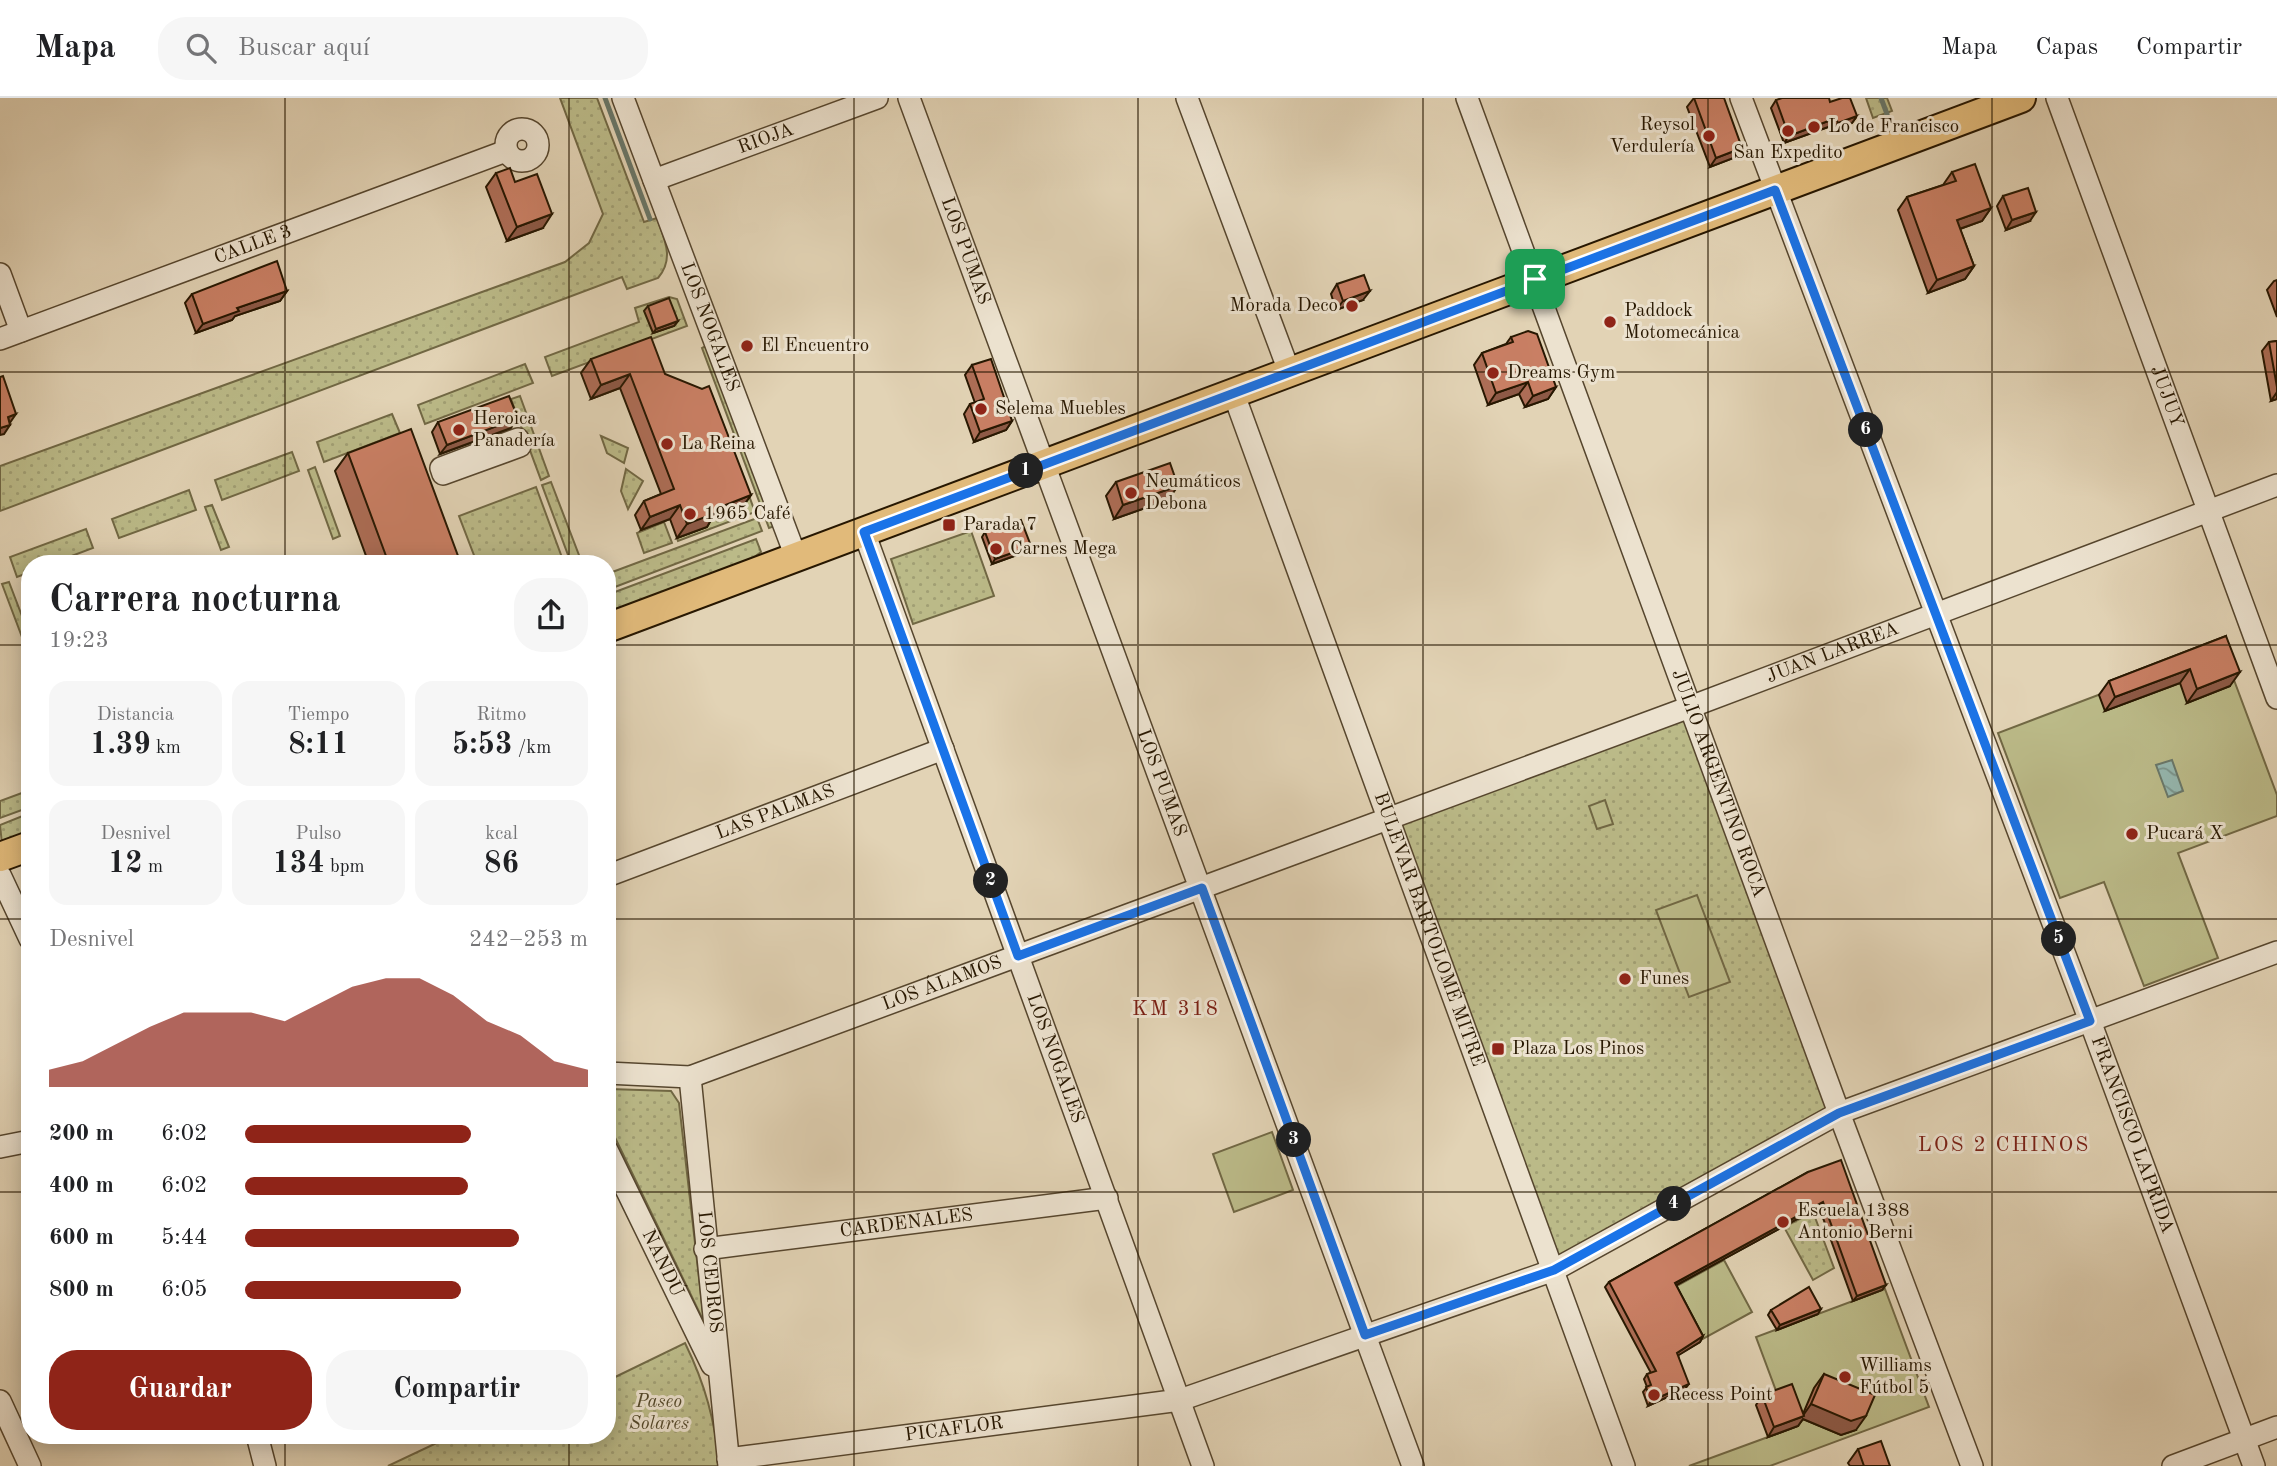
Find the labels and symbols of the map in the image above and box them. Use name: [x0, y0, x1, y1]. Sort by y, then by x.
place label: Reysol Verdulería: [1609, 116, 1696, 157]
place label: Lo de Francisco: [1828, 118, 1959, 137]
marker: Lo de Francisco: [1806, 119, 1822, 135]
street label: RIOJA: [735, 120, 797, 158]
marker: San Expedito: [1780, 123, 1796, 139]
marker: Reysol Verdulería: [1701, 128, 1717, 144]
place label: San Expedito: [1733, 144, 1843, 163]
street label: LOS PUMAS: [937, 195, 994, 307]
street label: CALLE 3: [212, 222, 294, 268]
pin: [1505, 249, 1565, 309]
street label: LOS NOGALES: [676, 260, 742, 394]
place label: Morada Deco: [1230, 297, 1338, 316]
marker: Morada Deco: [1344, 298, 1360, 314]
place label: Paddock Motomecánica: [1624, 302, 1741, 343]
marker: Paddock Motomecánica: [1602, 314, 1618, 330]
place label: El Encuentro: [761, 337, 869, 356]
marker: El Encuentro: [739, 338, 755, 354]
street label: JUJUY: [2147, 363, 2186, 430]
place label: Dreams Gym: [1507, 364, 1615, 383]
marker: Dreams Gym: [1485, 365, 1501, 381]
place label: Selema Muebles: [995, 400, 1126, 419]
marker: Selema Muebles: [973, 401, 989, 417]
place label: Heroica Panadería: [473, 410, 556, 451]
pin: 6: [1848, 412, 1884, 448]
marker: Heroica Panadería: [451, 422, 467, 438]
place label: La Reina: [681, 435, 756, 454]
marker: La Reina: [659, 436, 675, 452]
pin: 1: [1009, 454, 1044, 488]
place label: Neumáticos Debona: [1145, 473, 1241, 514]
marker: Neumáticos Debona: [1123, 485, 1139, 501]
place label: 1965 Café: [704, 505, 791, 524]
marker: 1965 Café: [682, 506, 698, 522]
place label: Parada 7: [963, 516, 1037, 535]
marker: Parada 7: [941, 517, 957, 533]
place label: Carnes Mega: [1010, 540, 1117, 559]
marker: Carnes Mega: [988, 541, 1004, 557]
street label: JUAN LARREA: [1764, 619, 1902, 687]
street label: JULIO ARGENTINO ROCA: [1668, 667, 1769, 900]
street label: LOS PUMAS: [1133, 727, 1190, 839]
street label: LAS PALMAS: [713, 781, 837, 843]
street label: BULEVAR BARTOLOMÉ MITRE: [1370, 790, 1487, 1069]
place label: Pucará X: [2146, 825, 2223, 844]
marker: Pucará X: [2124, 826, 2140, 842]
pin: 2: [974, 864, 1009, 898]
pin: 5: [2042, 922, 2076, 956]
street label: LOS ÁLAMOS: [880, 953, 1005, 1014]
place label: Funes: [1639, 970, 1689, 989]
marker: Funes: [1617, 971, 1633, 987]
street label: LOS NOGALES: [1023, 991, 1087, 1126]
district label: KM 318: [1132, 999, 1220, 1020]
street label: FRANCISCO LAPRIDA: [2087, 1034, 2177, 1236]
place label: Plaza Los Pinos: [1512, 1040, 1644, 1059]
marker: Plaza Los Pinos: [1490, 1041, 1506, 1057]
pin: 3: [1276, 1122, 1312, 1158]
district label: LOS 2 CHINOS: [1918, 1135, 2090, 1156]
pin: 4: [1656, 1186, 1692, 1222]
place label: Escuela 1388 Antonio Berni: [1797, 1202, 1913, 1243]
street label: CARDENALES: [839, 1206, 974, 1241]
street label: LOS CEDROS: [694, 1210, 725, 1334]
marker: Escuela 1388 Antonio Berni: [1775, 1214, 1791, 1230]
street label: ÑANDÚ: [638, 1225, 691, 1300]
place label: Williams Fútbol 5: [1859, 1357, 1932, 1398]
marker: Williams Fútbol 5: [1837, 1369, 1853, 1385]
place label: Recess Point: [1668, 1386, 1773, 1405]
marker: Recess Point: [1646, 1387, 1662, 1403]
park label: Paseo Solares: [629, 1393, 689, 1434]
street label: PICAFLOR: [904, 1414, 1005, 1445]

